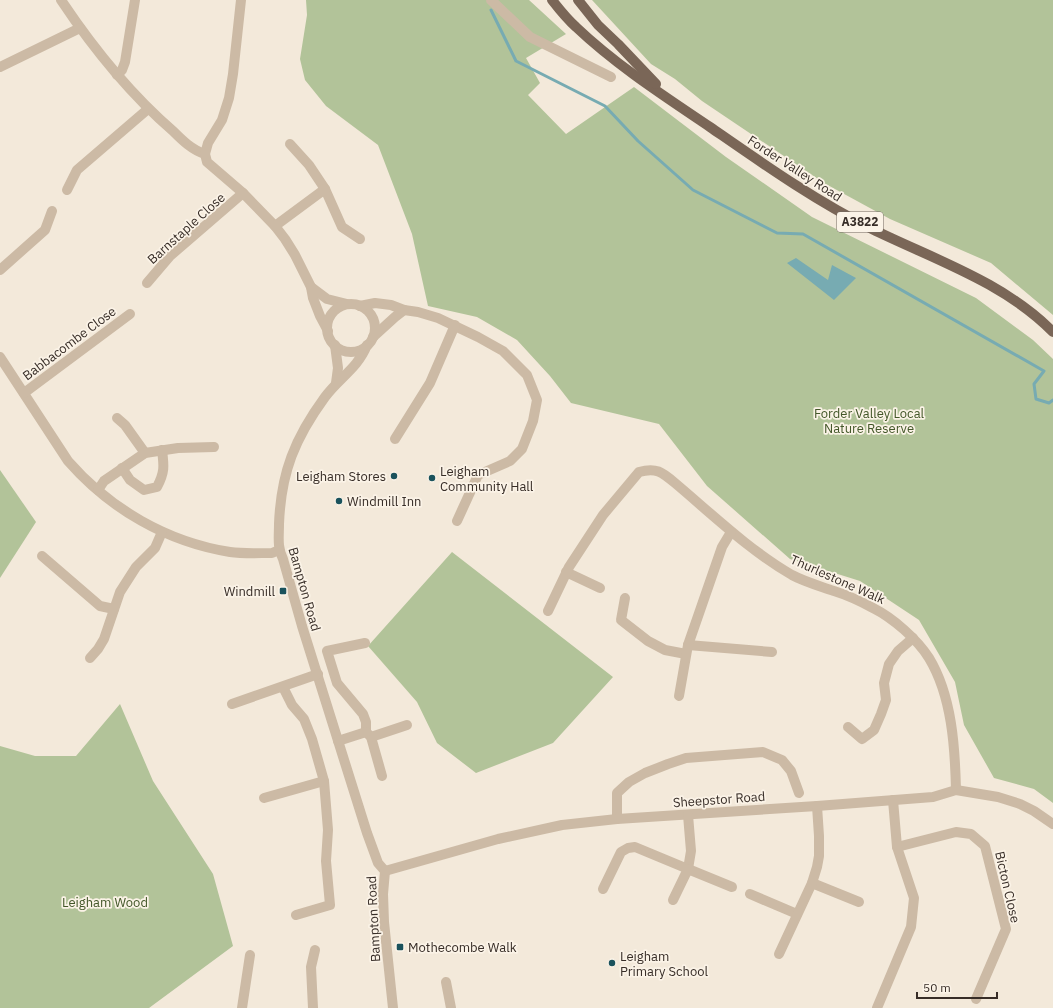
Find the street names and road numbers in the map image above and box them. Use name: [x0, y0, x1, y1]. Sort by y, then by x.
street label: Forder Valley Road: [744, 131, 845, 205]
street label: Barnstaple Close: [144, 189, 229, 268]
road number: A3822: [837, 212, 883, 232]
street label: Babbacombe Close: [19, 303, 119, 384]
street label: Bampton Road: [284, 545, 325, 633]
street label: Thurlestone Walk: [788, 551, 888, 608]
street label: Sheepstor Road: [672, 788, 766, 811]
street label: Bicton Close: [991, 850, 1024, 925]
street label: Bampton Road: [363, 875, 384, 963]

